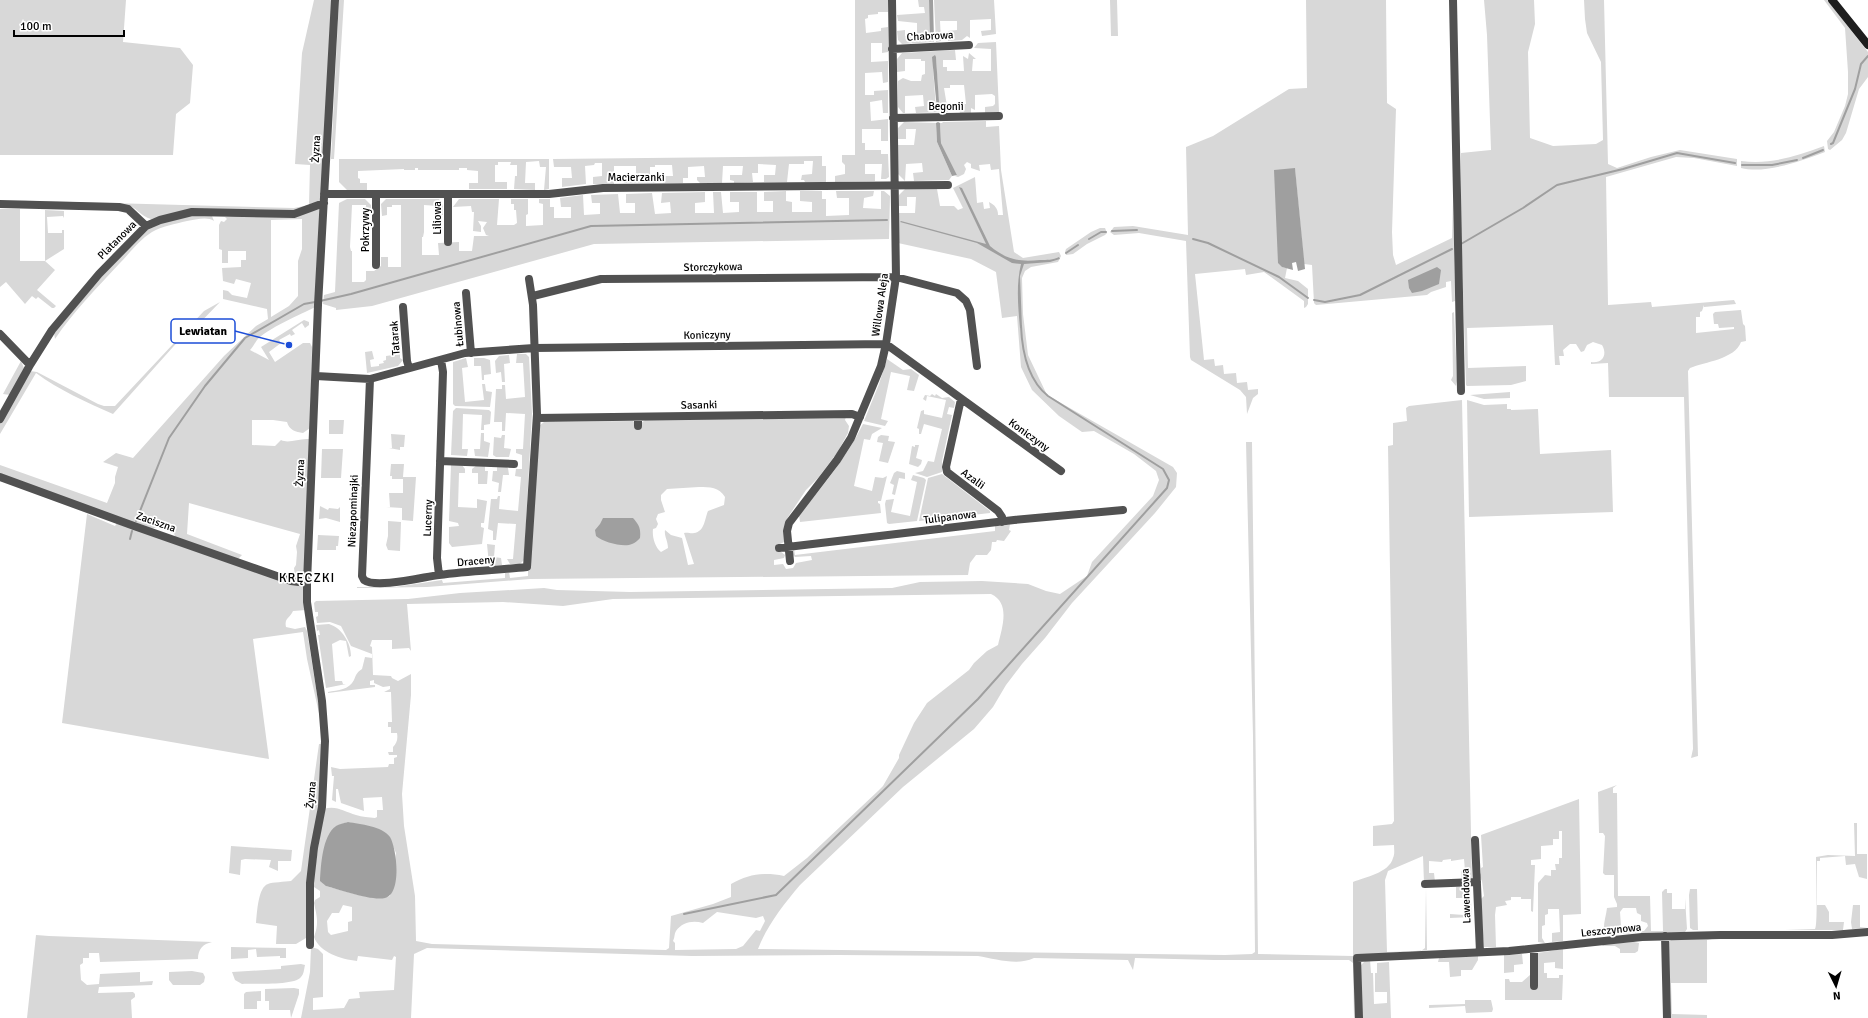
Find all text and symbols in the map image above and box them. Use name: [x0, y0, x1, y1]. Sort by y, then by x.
scale bar: [14, 12, 124, 38]
text: 100 m: [20, 19, 52, 34]
street label: Chabrowa: [906, 28, 954, 44]
street label: Begonii: [928, 100, 964, 113]
street label: Żyzna: [308, 134, 323, 163]
street label: Macierzanki: [607, 171, 665, 184]
street label: Liliowa: [431, 201, 444, 235]
street label: Pokrzywy: [359, 207, 372, 252]
street label: Platanowa: [95, 218, 139, 262]
street label: Storczykowa: [683, 260, 743, 274]
street label: Willowa Aleja: [869, 272, 891, 338]
street label: Łubinowa: [450, 300, 466, 347]
callout: Lewiatan: [171, 319, 235, 343]
street label: Tatarak: [387, 320, 403, 356]
text: Lewiatan: [179, 324, 228, 339]
street label: Koniczyny: [683, 328, 732, 342]
street label: Sasanki: [681, 398, 717, 412]
street label: Koniczyny: [1006, 416, 1053, 455]
street label: Żyzna: [292, 458, 307, 487]
street label: Azalii: [959, 466, 987, 492]
street label: Niezapominajki: [345, 474, 361, 548]
street label: Lucerny: [421, 498, 435, 537]
street label: Tulipanowa: [923, 507, 978, 527]
street label: Zaciszna: [134, 509, 178, 535]
street label: Draceny: [456, 553, 496, 569]
district label: KRĘCZKI: [279, 570, 335, 586]
street label: Żyzna: [302, 780, 319, 809]
street label: Lawendowa: [1459, 868, 1473, 924]
street label: Leszczynowa: [1580, 920, 1642, 940]
north arrow: [1816, 966, 1856, 1006]
text: N: [1832, 989, 1841, 1002]

